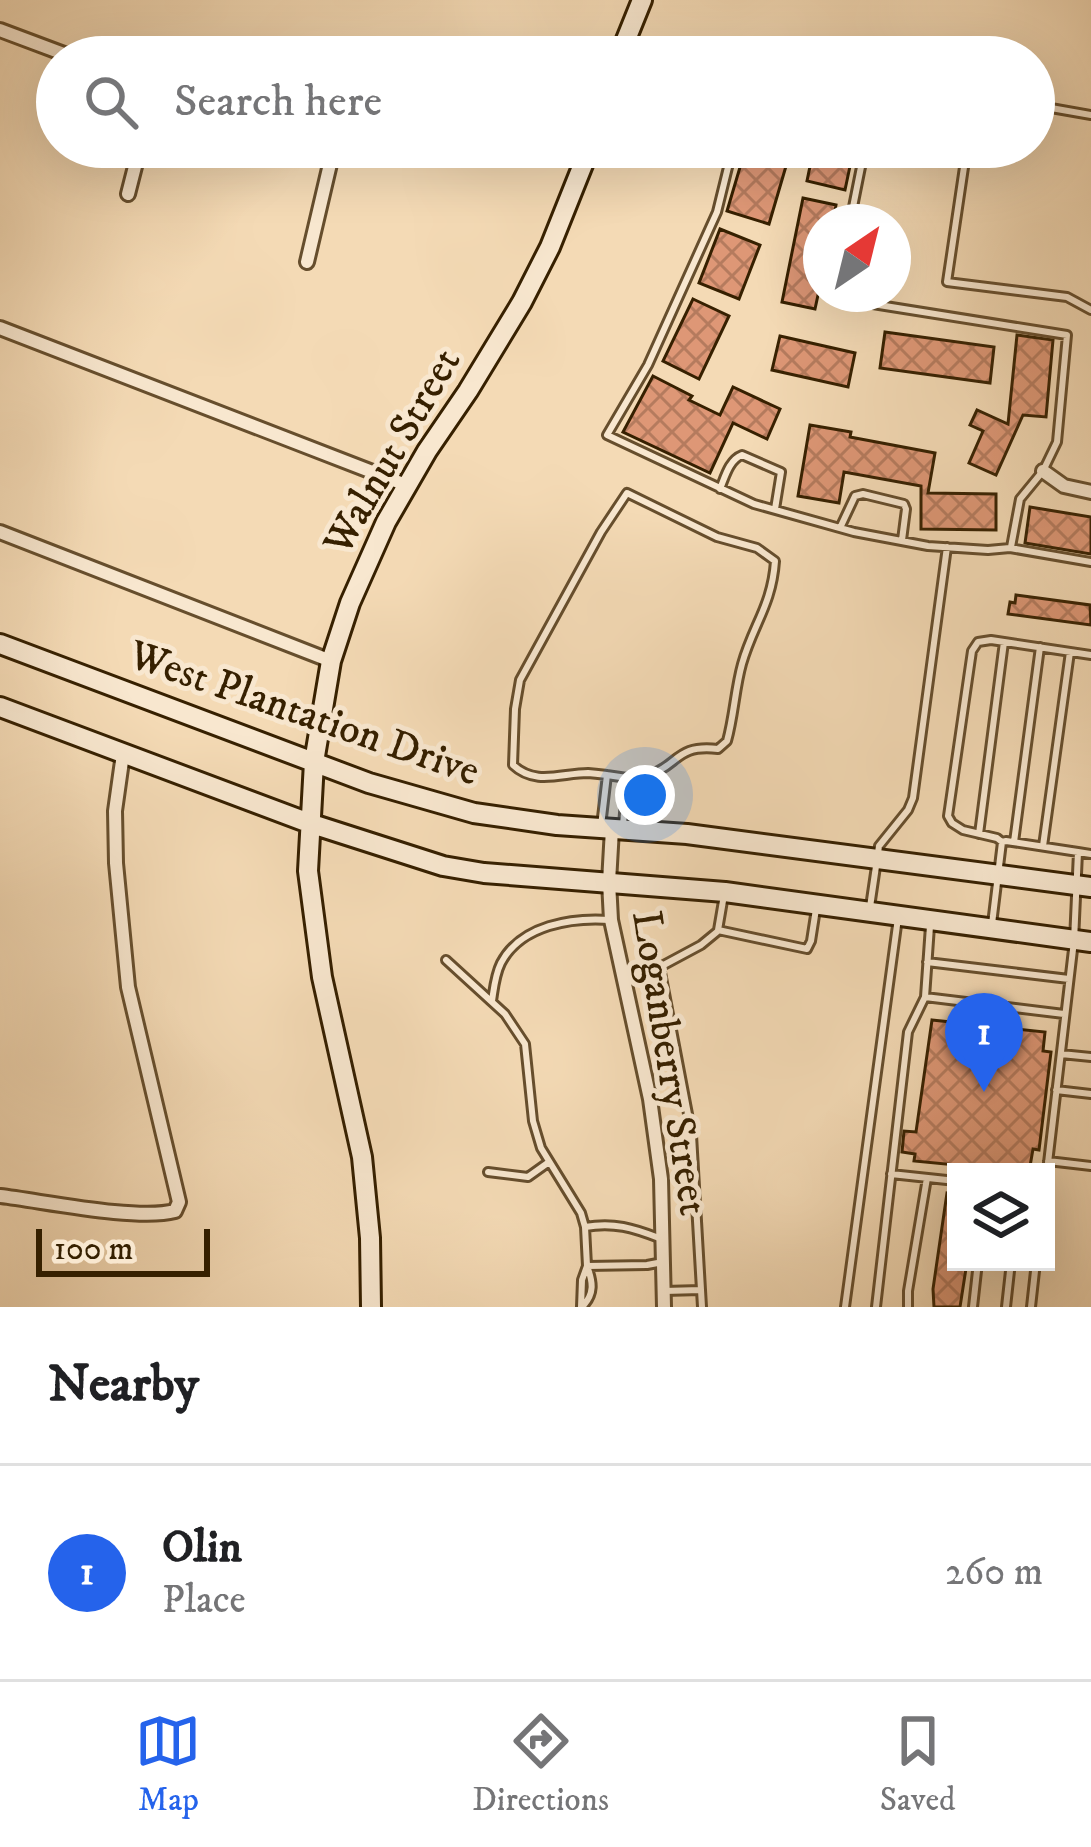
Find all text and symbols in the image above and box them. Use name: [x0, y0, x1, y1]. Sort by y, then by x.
search box: [36, 36, 1055, 168]
icon: search: [78, 69, 144, 135]
text: Search here: [174, 74, 382, 130]
north arrow: [803, 204, 911, 312]
street label: Walnut Street: [312, 339, 473, 566]
street label: West Plantation Drive: [121, 629, 486, 798]
your location: [615, 765, 675, 825]
street label: Loganberry Street: [619, 907, 719, 1219]
pin: 1: [945, 993, 1023, 1092]
map controls: [947, 1163, 1055, 1271]
button: layers: [947, 1163, 1055, 1271]
scale bar: [36, 1223, 210, 1276]
text: 100 m: [54, 1229, 133, 1270]
text: Nearby: [48, 1353, 199, 1417]
text: Olin: [162, 1520, 242, 1576]
text: 1: [80, 1548, 94, 1597]
text: 260 m: [945, 1548, 1043, 1597]
text: Place: [162, 1576, 246, 1625]
tab: Map: [135, 1708, 201, 1821]
tab: Directions: [472, 1708, 609, 1821]
tab: Saved: [880, 1708, 956, 1821]

